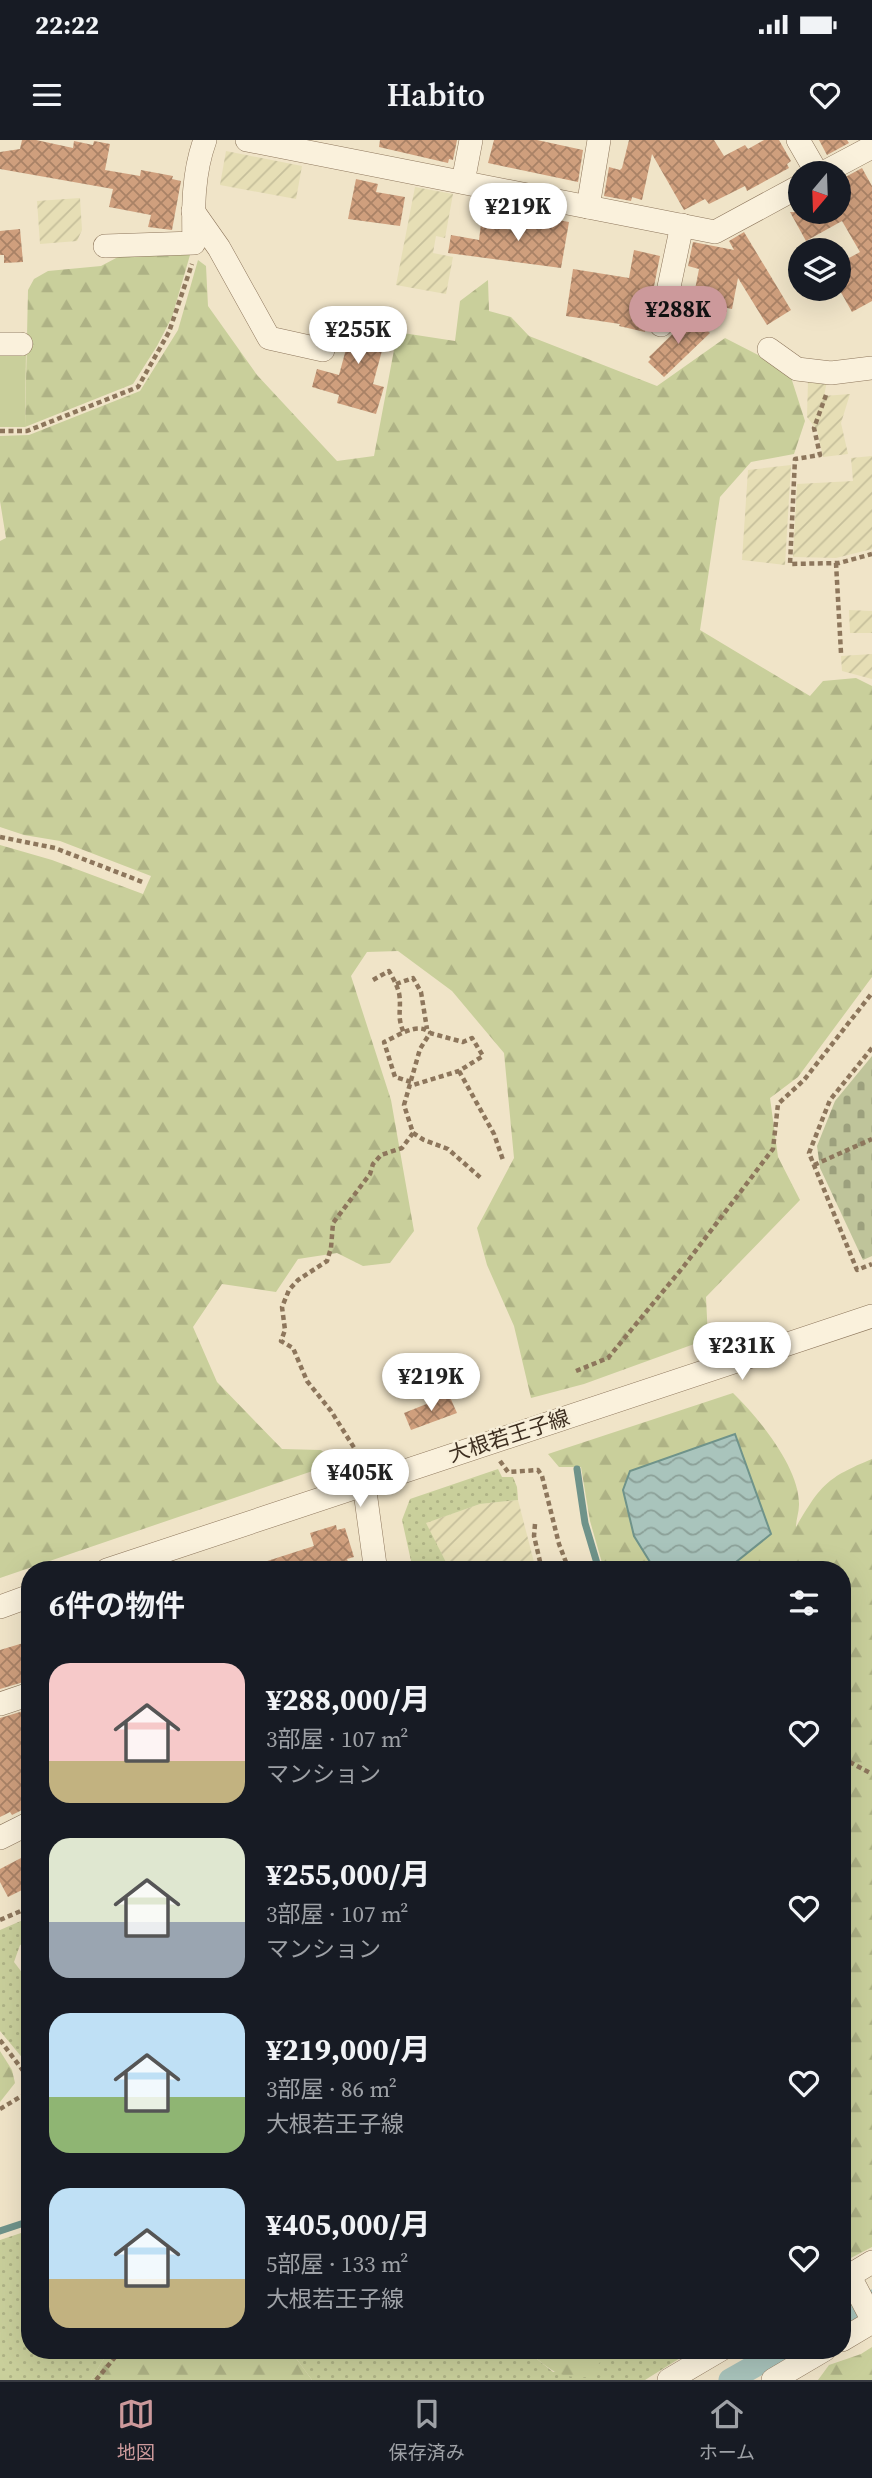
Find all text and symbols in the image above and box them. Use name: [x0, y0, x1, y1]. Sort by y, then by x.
text: 22:22: [35, 7, 99, 43]
text: Habito: [387, 73, 485, 117]
icon: menu: [28, 76, 66, 114]
icon: heart: [806, 76, 844, 114]
north arrow: [788, 161, 850, 224]
map controls: [788, 161, 851, 301]
pin: ¥219K: [469, 183, 567, 243]
text: ¥219K: [485, 190, 551, 222]
button: layers: [788, 238, 851, 301]
pin: ¥288K: [629, 286, 727, 346]
text: ¥288K: [645, 293, 711, 325]
pin: ¥255K: [309, 306, 407, 366]
text: ¥255K: [325, 313, 391, 345]
pin: ¥231K: [693, 1322, 791, 1382]
text: ¥231K: [709, 1329, 775, 1361]
pin: ¥219K: [382, 1354, 480, 1413]
text: ¥219K: [398, 1360, 464, 1392]
street label: 大根若王子線: [444, 1402, 573, 1469]
pin: ¥405K: [311, 1450, 409, 1509]
text: ¥405K: [327, 1456, 393, 1488]
icon: filters: [785, 1584, 823, 1622]
text: 6件の物件: [49, 1585, 185, 1626]
text: ¥288,000/月: [266, 1679, 430, 1720]
icon: home: [105, 1691, 189, 1775]
icon: heart: [785, 1714, 823, 1752]
text: 3部屋 · 107 m²: [266, 1723, 409, 1755]
text: マンション: [266, 1758, 381, 1790]
text: ¥255,000/月: [266, 1854, 430, 1895]
icon: home: [105, 1866, 189, 1950]
icon: heart: [785, 1889, 823, 1927]
text: 3部屋 · 107 m²: [266, 1898, 409, 1930]
text: マンション: [266, 1933, 381, 1965]
text: ¥219,000/月: [266, 2029, 430, 2070]
icon: home: [105, 2041, 189, 2125]
icon: heart: [785, 2064, 823, 2102]
text: 3部屋 · 86 m²: [266, 2073, 397, 2105]
text: 大根若王子線: [266, 2108, 404, 2140]
text: ¥405,000/月: [266, 2204, 430, 2245]
icon: home: [105, 2216, 189, 2300]
icon: heart: [785, 2239, 823, 2277]
text: 5部屋 · 133 m²: [266, 2248, 409, 2280]
text: 大根若王子線: [266, 2283, 404, 2315]
tab: 地図: [117, 2395, 155, 2465]
tab: 保存済み: [389, 2395, 465, 2465]
tab: ホーム: [699, 2395, 755, 2465]

